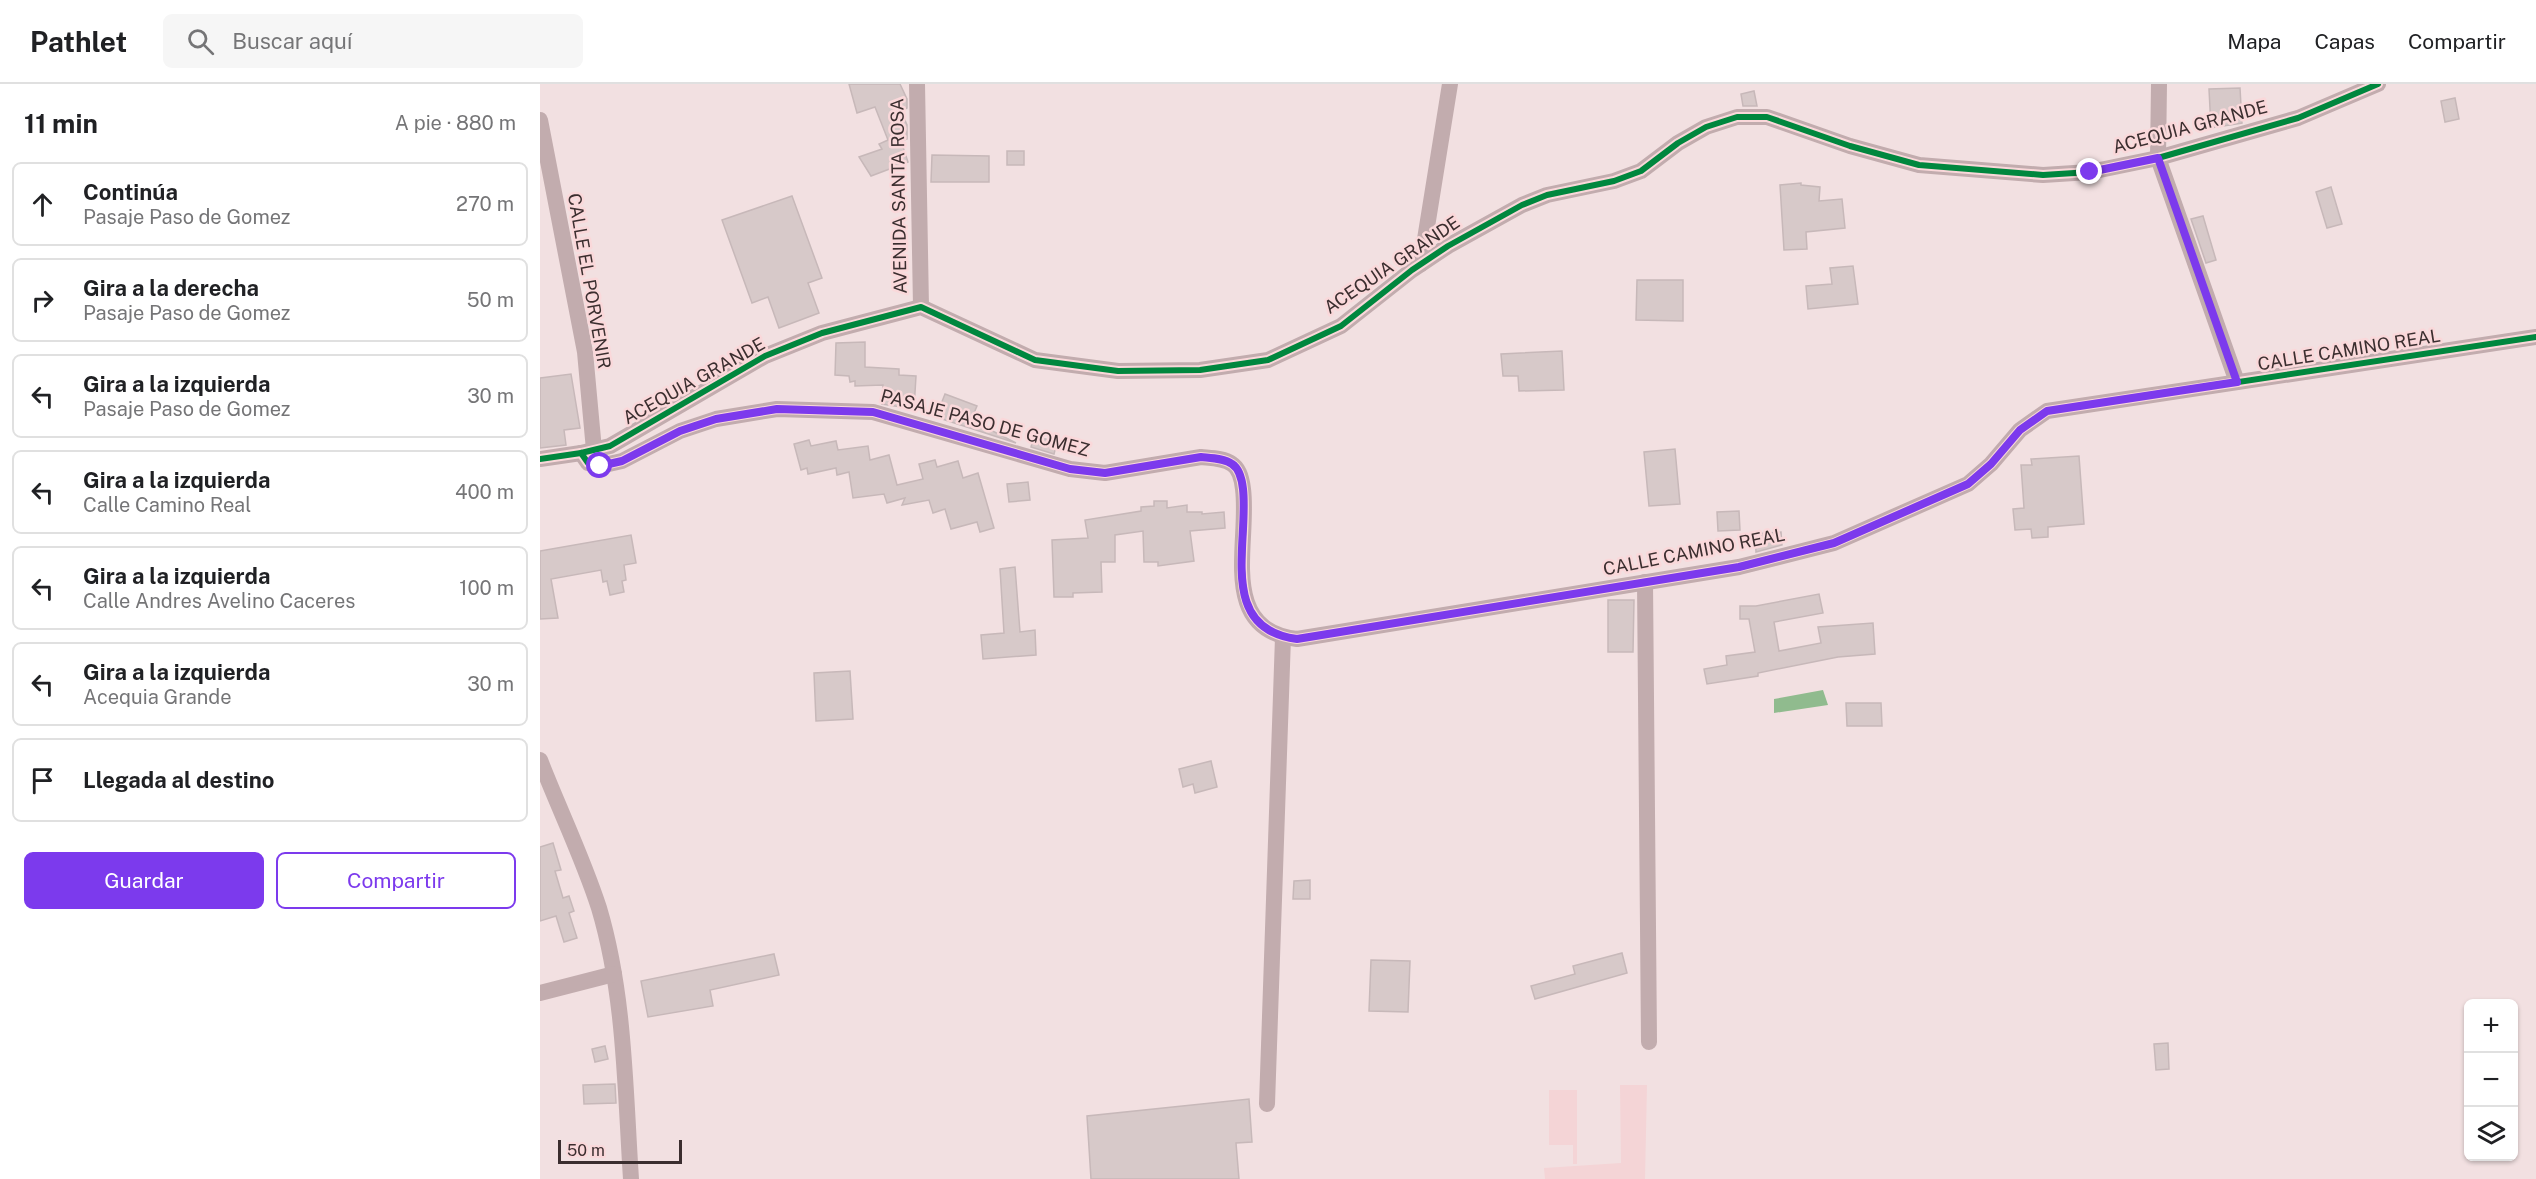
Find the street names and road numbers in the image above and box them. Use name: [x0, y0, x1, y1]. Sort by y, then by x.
street label: ACEQUIA GRANDE: [2110, 96, 2269, 157]
street label: AVENIDA SANTA ROSA: [886, 98, 911, 294]
street label: CALLE EL PORVENIR: [564, 191, 615, 370]
street label: ACEQUIA GRANDE: [1320, 211, 1464, 318]
street label: CALLE CAMINO REAL: [2256, 325, 2442, 374]
street label: ACEQUIA GRANDE: [619, 333, 768, 428]
street label: PASAJE PASO DE GOMEZ: [878, 384, 1092, 461]
street label: CALLE CAMINO REAL: [1601, 524, 1787, 579]

